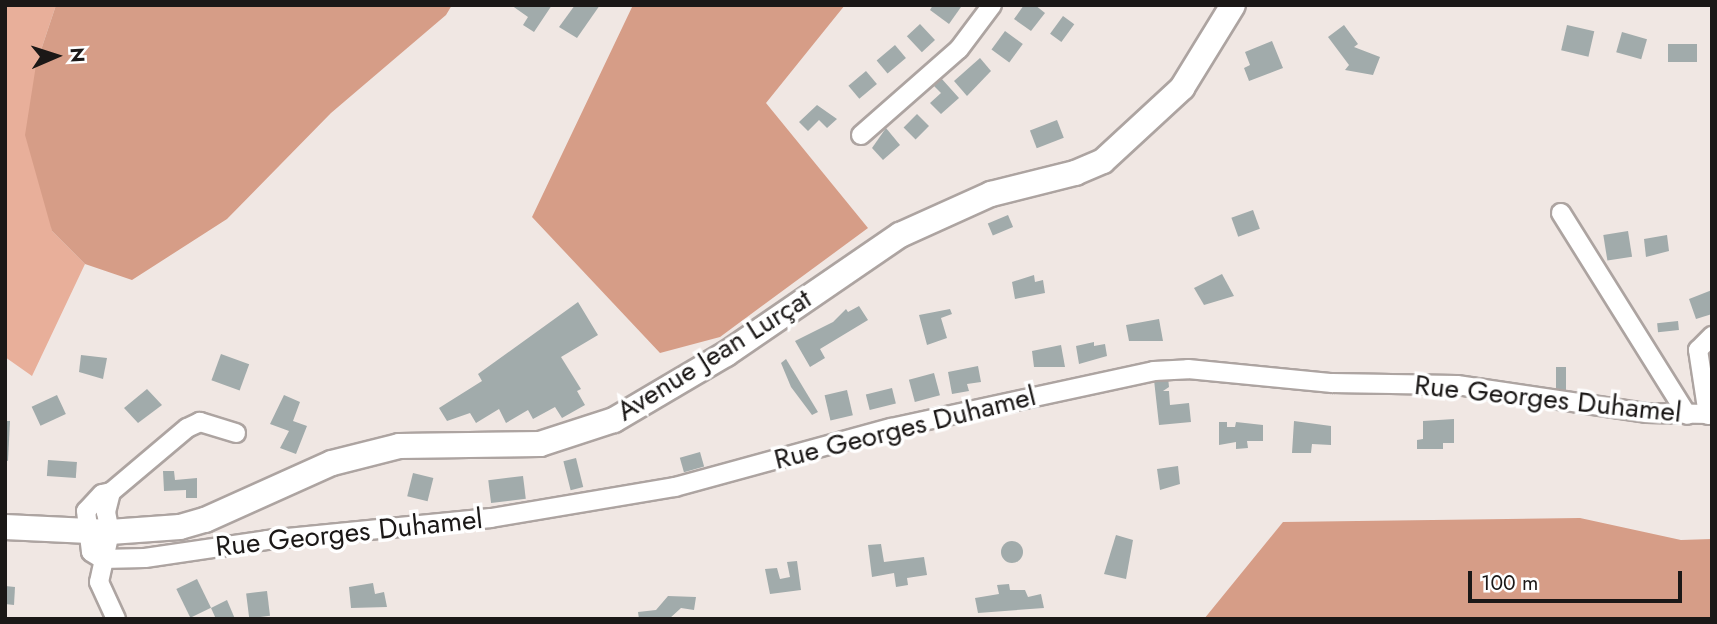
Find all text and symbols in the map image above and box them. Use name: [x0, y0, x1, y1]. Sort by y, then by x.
north arrow: [21, 21, 91, 91]
text: N: [64, 47, 91, 63]
street label: Avenue Jean Lurçat: [611, 282, 817, 428]
street label: Rue Georges Duhamel: [1413, 368, 1683, 430]
street label: Rue Georges Duhamel: [771, 379, 1039, 477]
street label: Rue Georges Duhamel: [214, 502, 484, 564]
scale bar: [1472, 558, 1686, 602]
text: 100 m: [1481, 568, 1538, 598]

